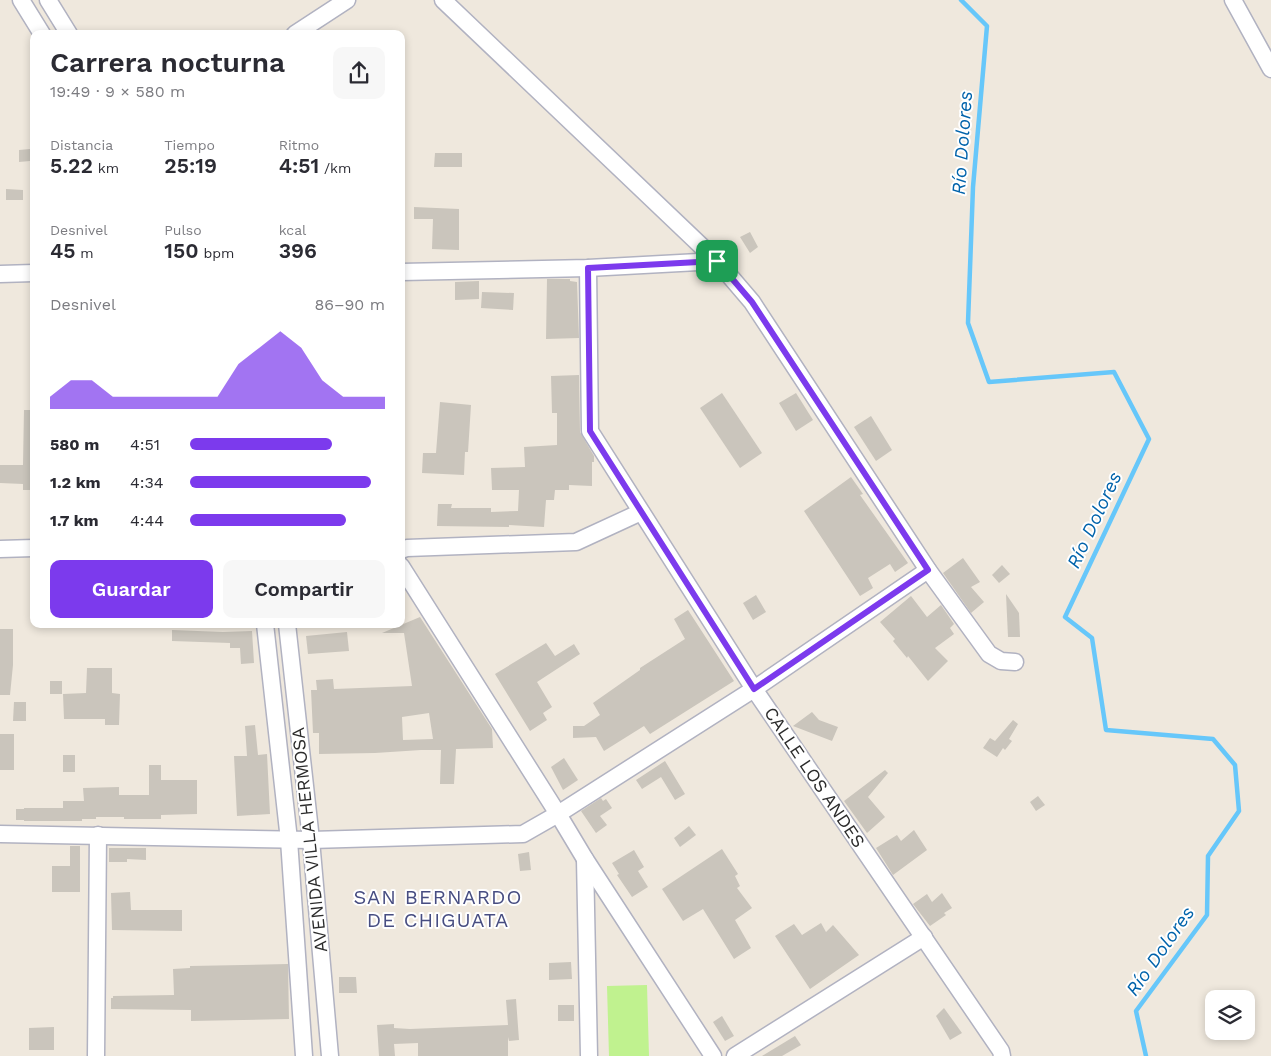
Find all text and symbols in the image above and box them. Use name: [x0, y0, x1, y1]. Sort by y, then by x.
text: Carrera nocturna: [50, 46, 285, 79]
button: share: [333, 47, 385, 99]
text: 19:49 · 9 × 580 m: [50, 82, 185, 101]
water label: Río Dolores: [947, 90, 977, 196]
text: Distancia: [50, 137, 113, 153]
text: Tiempo: [164, 137, 215, 153]
text: Ritmo: [279, 137, 319, 153]
text: 5.22: [50, 153, 93, 178]
text: 25:19: [164, 153, 217, 178]
text: 4:51: [279, 153, 319, 178]
text: km: [93, 160, 119, 176]
text: /km: [319, 160, 351, 176]
text: Desnivel: [50, 222, 108, 238]
text: Pulso: [164, 222, 202, 238]
text: kcal: [279, 222, 306, 238]
text: 45: [50, 238, 76, 263]
text: 150: [164, 238, 199, 263]
text: 396: [279, 238, 317, 263]
pin: [696, 240, 738, 282]
text: m: [76, 245, 94, 261]
text: bpm: [199, 245, 234, 261]
icon: arrive: [703, 247, 731, 275]
text: Desnivel: [50, 295, 116, 314]
text: 86–90 m: [314, 295, 385, 314]
text: 580 m: [50, 435, 99, 454]
text: 4:51: [130, 435, 160, 454]
water label: Río Dolores: [1062, 468, 1126, 572]
text: 1.2 km: [50, 473, 101, 492]
text: 4:34: [130, 473, 164, 492]
text: 1.7 km: [50, 511, 99, 530]
text: 4:44: [130, 511, 164, 530]
button: Guardar: [50, 560, 213, 618]
button: Compartir: [223, 560, 385, 618]
street label: CALLE LOS ANDES: [760, 703, 870, 851]
street label: AVENIDA VILLA HERMOSA: [287, 726, 331, 954]
district label: SAN BERNARDO DE CHIGUATA: [353, 885, 523, 932]
water label: Río Dolores: [1121, 902, 1199, 1000]
map controls: [1205, 990, 1255, 1040]
button: layers: [1205, 990, 1255, 1040]

